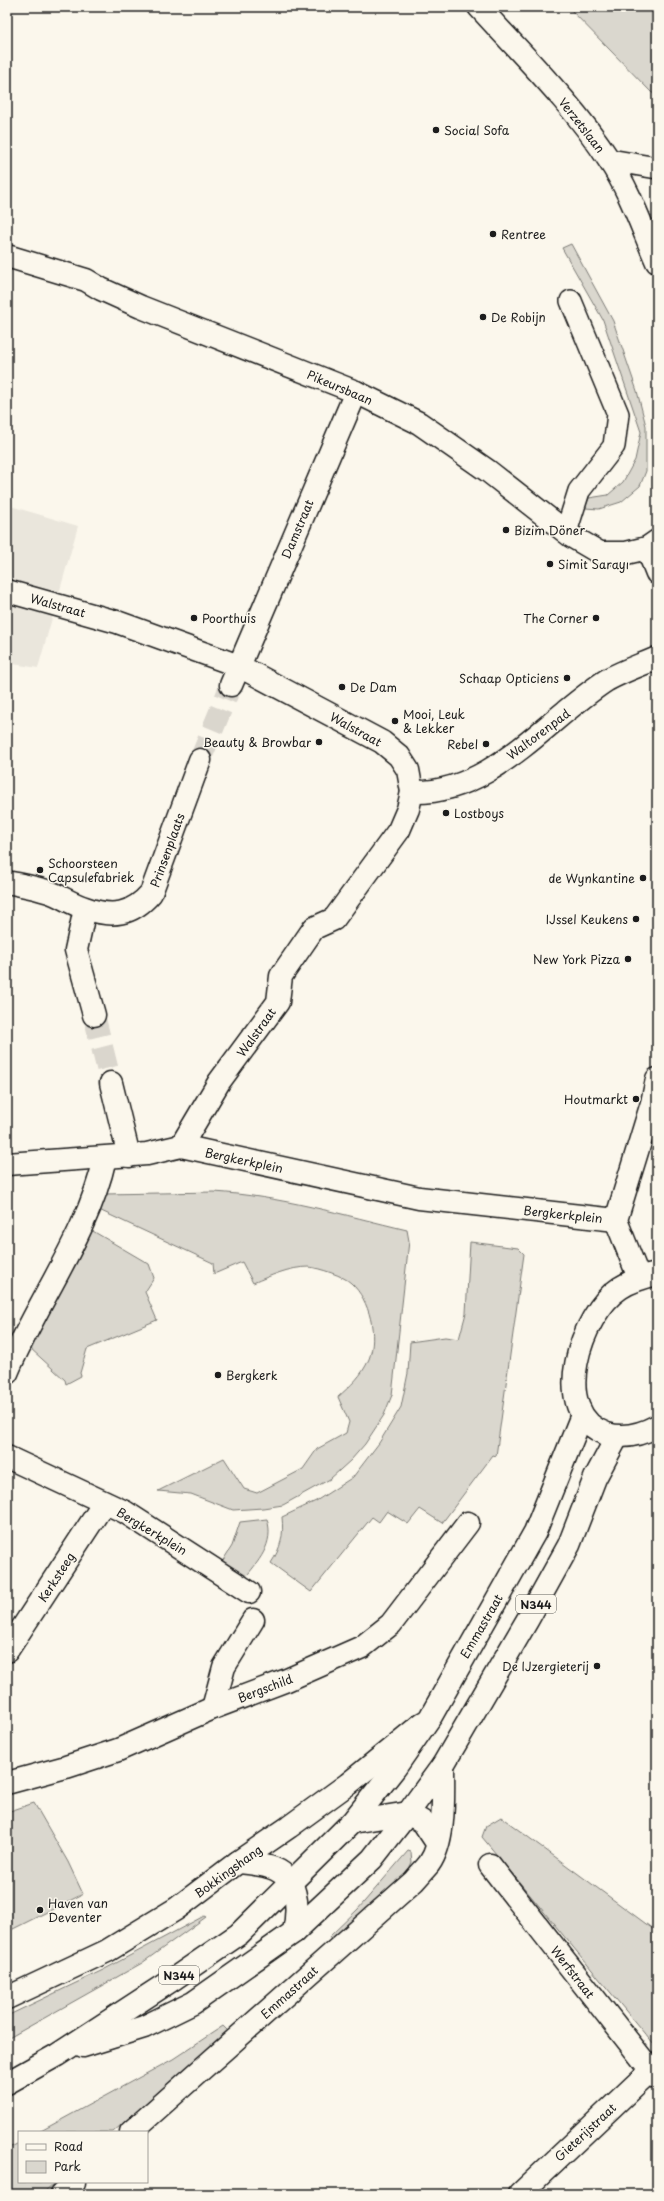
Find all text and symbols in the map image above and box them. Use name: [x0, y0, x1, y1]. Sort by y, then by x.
street label: Verzetslaan: [555, 94, 609, 156]
place label: Social Sofa: [444, 121, 510, 139]
marker: Social Sofa: [431, 125, 441, 135]
place label: Rentree: [501, 225, 546, 243]
marker: Rentree: [488, 229, 498, 239]
place label: De Robijn: [491, 308, 546, 326]
marker: De Robijn: [478, 312, 488, 322]
street label: Pikeursbaan: [304, 365, 376, 409]
street label: Damstraat: [276, 496, 318, 561]
place label: Bizim Döner: [514, 521, 585, 539]
marker: Bizim Döner: [501, 525, 511, 535]
place label: Simit Sarayı: [558, 555, 629, 573]
marker: Simit Sarayı: [545, 559, 555, 569]
street label: Walstraat: [28, 589, 88, 622]
place label: Poorthuis: [202, 609, 256, 627]
place label: The Corner: [523, 609, 588, 627]
marker: Poorthuis: [189, 613, 199, 623]
marker: The Corner: [591, 613, 601, 623]
place label: Schaap Opticiens: [459, 669, 560, 687]
marker: Schaap Opticiens: [562, 673, 572, 683]
place label: De Dam: [350, 678, 397, 696]
marker: De Dam: [337, 682, 347, 692]
street label: Waltorenpad: [503, 704, 574, 764]
place label: Mooi, Leuk & Lekker: [403, 705, 465, 737]
street label: Walstraat: [327, 707, 385, 751]
marker: Mooi, Leuk & Lekker: [390, 716, 400, 726]
place label: Beauty & Browbar: [203, 733, 312, 751]
place label: Rebel: [447, 735, 478, 753]
marker: Beauty & Browbar: [314, 737, 324, 747]
marker: Rebel: [481, 739, 491, 749]
place label: Lostboys: [454, 804, 504, 822]
marker: Lostboys: [441, 808, 451, 818]
street label: Prinsenplaats: [145, 810, 189, 890]
place label: Schoorsteen Capsulefabriek: [48, 854, 134, 886]
marker: Schoorsteen Capsulefabriek: [35, 865, 45, 875]
place label: de Wynkantine: [548, 869, 635, 887]
marker: de Wynkantine: [638, 873, 648, 883]
place label: IJssel Keukens: [546, 910, 629, 928]
marker: IJssel Keukens: [631, 914, 641, 924]
place label: New York Pizza: [533, 950, 621, 968]
marker: New York Pizza: [623, 954, 633, 964]
street label: Walstraat: [232, 1004, 280, 1060]
place label: Houtmarkt: [564, 1090, 628, 1108]
marker: Houtmarkt: [631, 1094, 641, 1104]
street label: Bergkerkplein: [203, 1143, 285, 1177]
street label: Bergkerkplein: [523, 1201, 603, 1227]
place label: Bergkerk: [226, 1366, 278, 1384]
marker: Bergkerk: [213, 1370, 223, 1380]
street label: Bergkerkplein: [113, 1503, 191, 1559]
street label: Kerksteeg: [33, 1548, 79, 1605]
street label: Emmastraat: [455, 1590, 507, 1662]
road number: N344: [516, 1595, 556, 1613]
place label: De IJzergieterij: [502, 1657, 589, 1675]
marker: De IJzergieterij: [592, 1661, 602, 1671]
street label: Bergschild: [235, 1669, 296, 1707]
street label: Bokkingshang: [191, 1840, 266, 1902]
place label: Haven van Deventer: [48, 1894, 108, 1926]
marker: Haven van Deventer: [35, 1905, 45, 1915]
street label: Werfstraat: [547, 1942, 599, 2002]
street label: Emmastraat: [256, 1961, 322, 2023]
road number: N344: [159, 1966, 199, 1984]
street label: Gieterijstraat: [550, 2099, 620, 2165]
legend: [18, 2131, 148, 2183]
text: Road: [54, 2137, 83, 2155]
text: Park: [54, 2157, 81, 2175]

